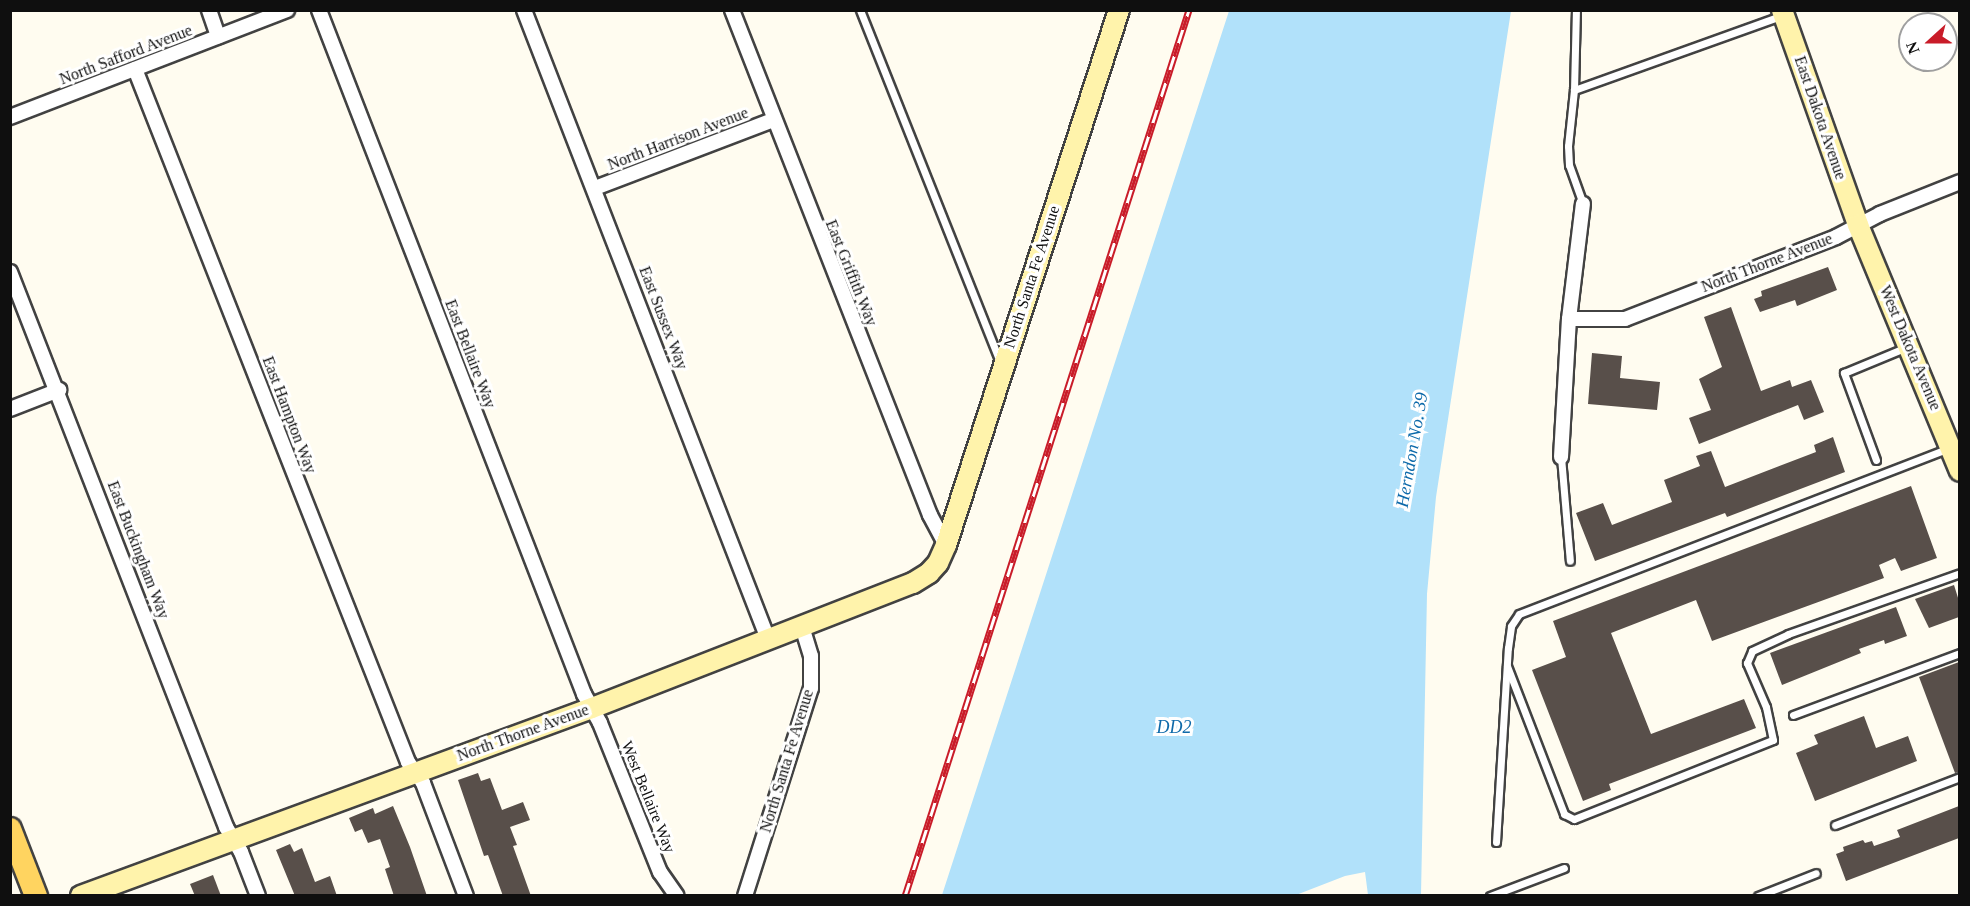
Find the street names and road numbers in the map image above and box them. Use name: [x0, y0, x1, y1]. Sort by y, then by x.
street label: North Safford Avenue: [56, 21, 196, 89]
street label: East Dakota Avenue: [1790, 53, 1850, 183]
street label: North Harrison Avenue: [605, 103, 751, 175]
street label: North Santa Fe Avenue: [1000, 203, 1064, 351]
street label: East Griffith Way: [821, 217, 881, 329]
street label: North Thorne Avenue: [1698, 229, 1836, 297]
street label: East Sussex Way: [635, 264, 691, 372]
street label: West Dakota Avenue: [1875, 282, 1945, 414]
street label: East Bellaire Way: [440, 297, 500, 411]
street label: East Hampton Way: [258, 354, 320, 476]
street label: East Buckingham Way: [103, 478, 173, 622]
street label: North Santa Fe Avenue: [756, 687, 818, 835]
street label: North Thorne Avenue: [454, 700, 592, 766]
street label: West Bellaire Way: [617, 738, 679, 856]

